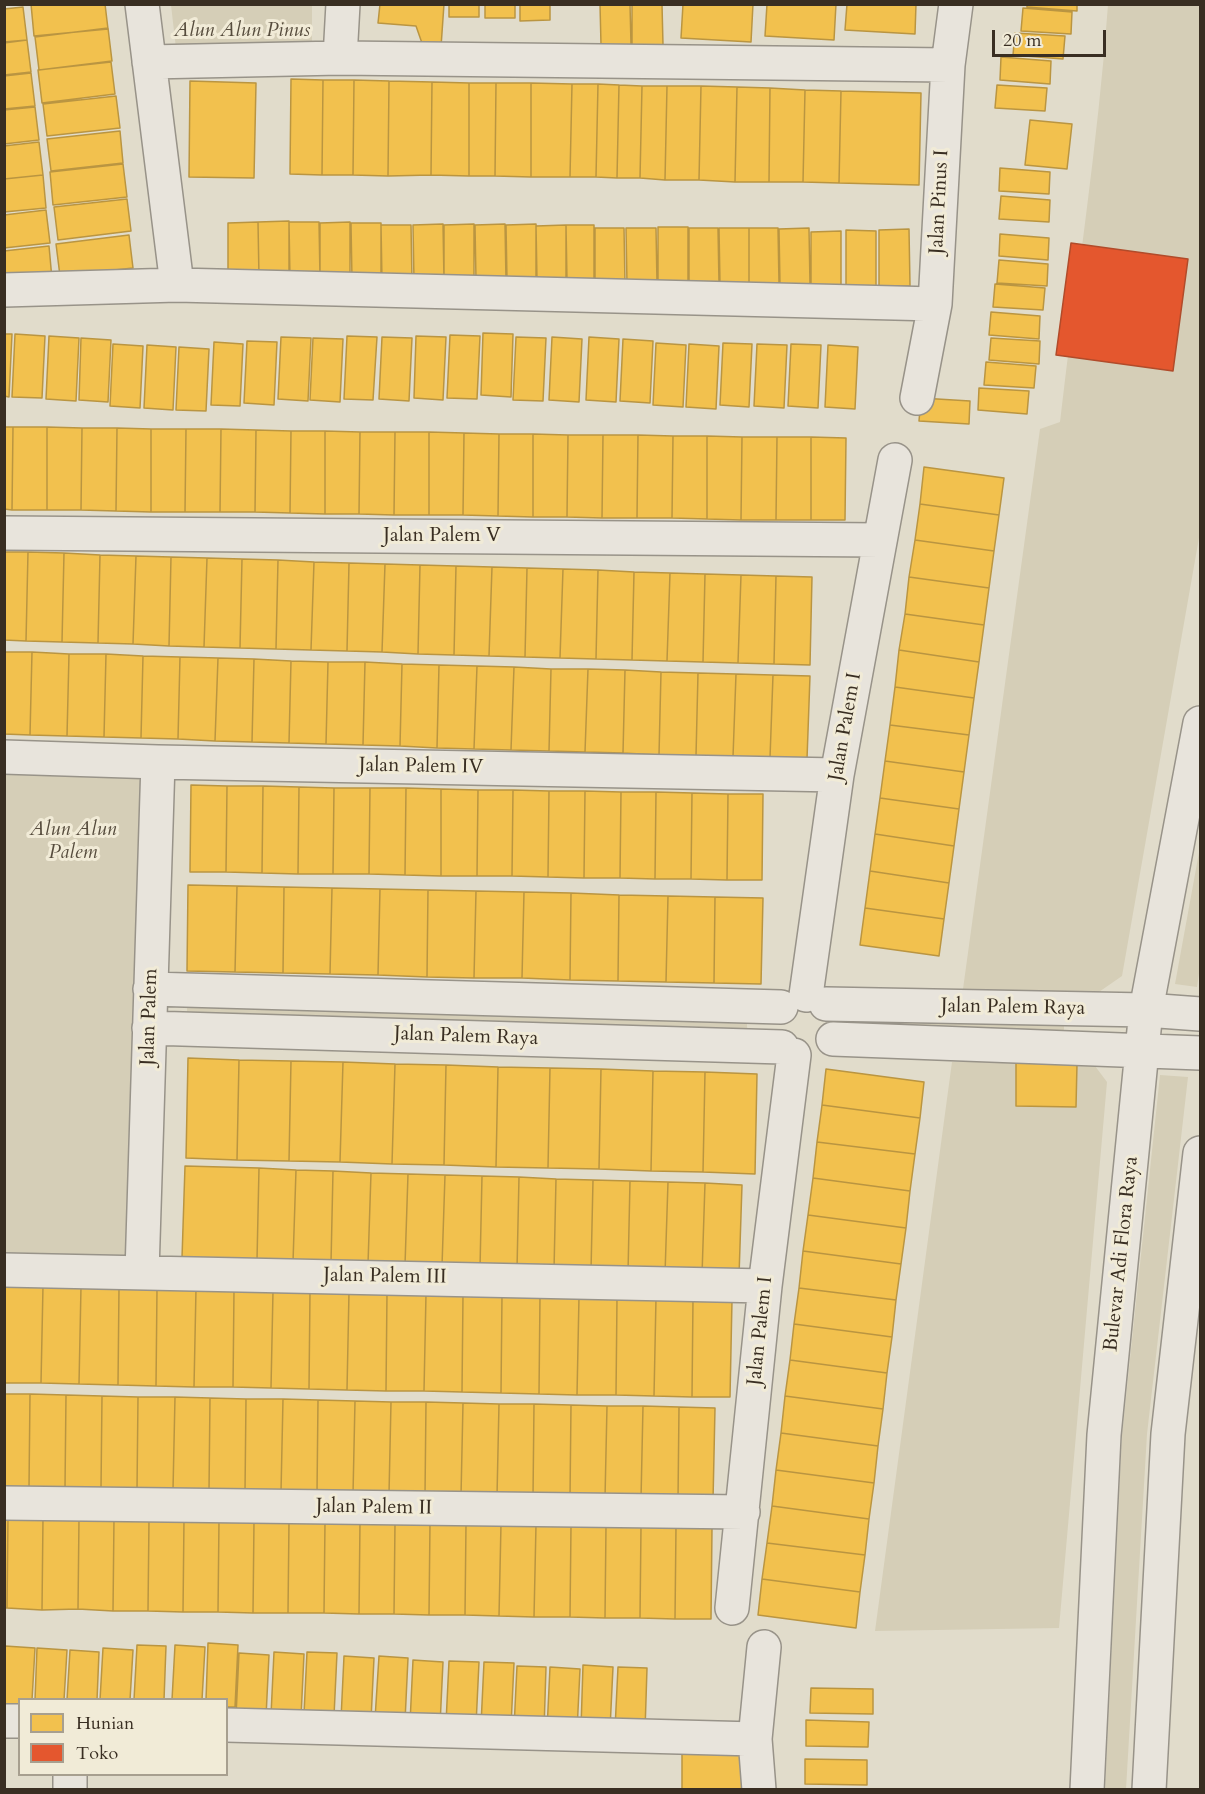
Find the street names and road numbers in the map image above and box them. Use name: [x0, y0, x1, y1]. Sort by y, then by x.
street label: Jalan Pinus I: [925, 149, 955, 255]
street label: Jalan Palem V: [383, 524, 501, 548]
street label: Jalan Palem I: [825, 671, 867, 783]
street label: Jalan Palem IV: [359, 754, 483, 780]
street label: Jalan Palem: [136, 968, 164, 1066]
street label: Jalan Palem Raya: [941, 995, 1085, 1021]
street label: Jalan Palem Raya: [393, 1022, 539, 1052]
street label: Bulevar Adi Flora Raya: [1100, 1155, 1144, 1353]
street label: Jalan Palem III: [323, 1264, 447, 1290]
street label: Jalan Palem I: [743, 1275, 779, 1387]
street label: Jalan Palem II: [316, 1495, 432, 1521]

